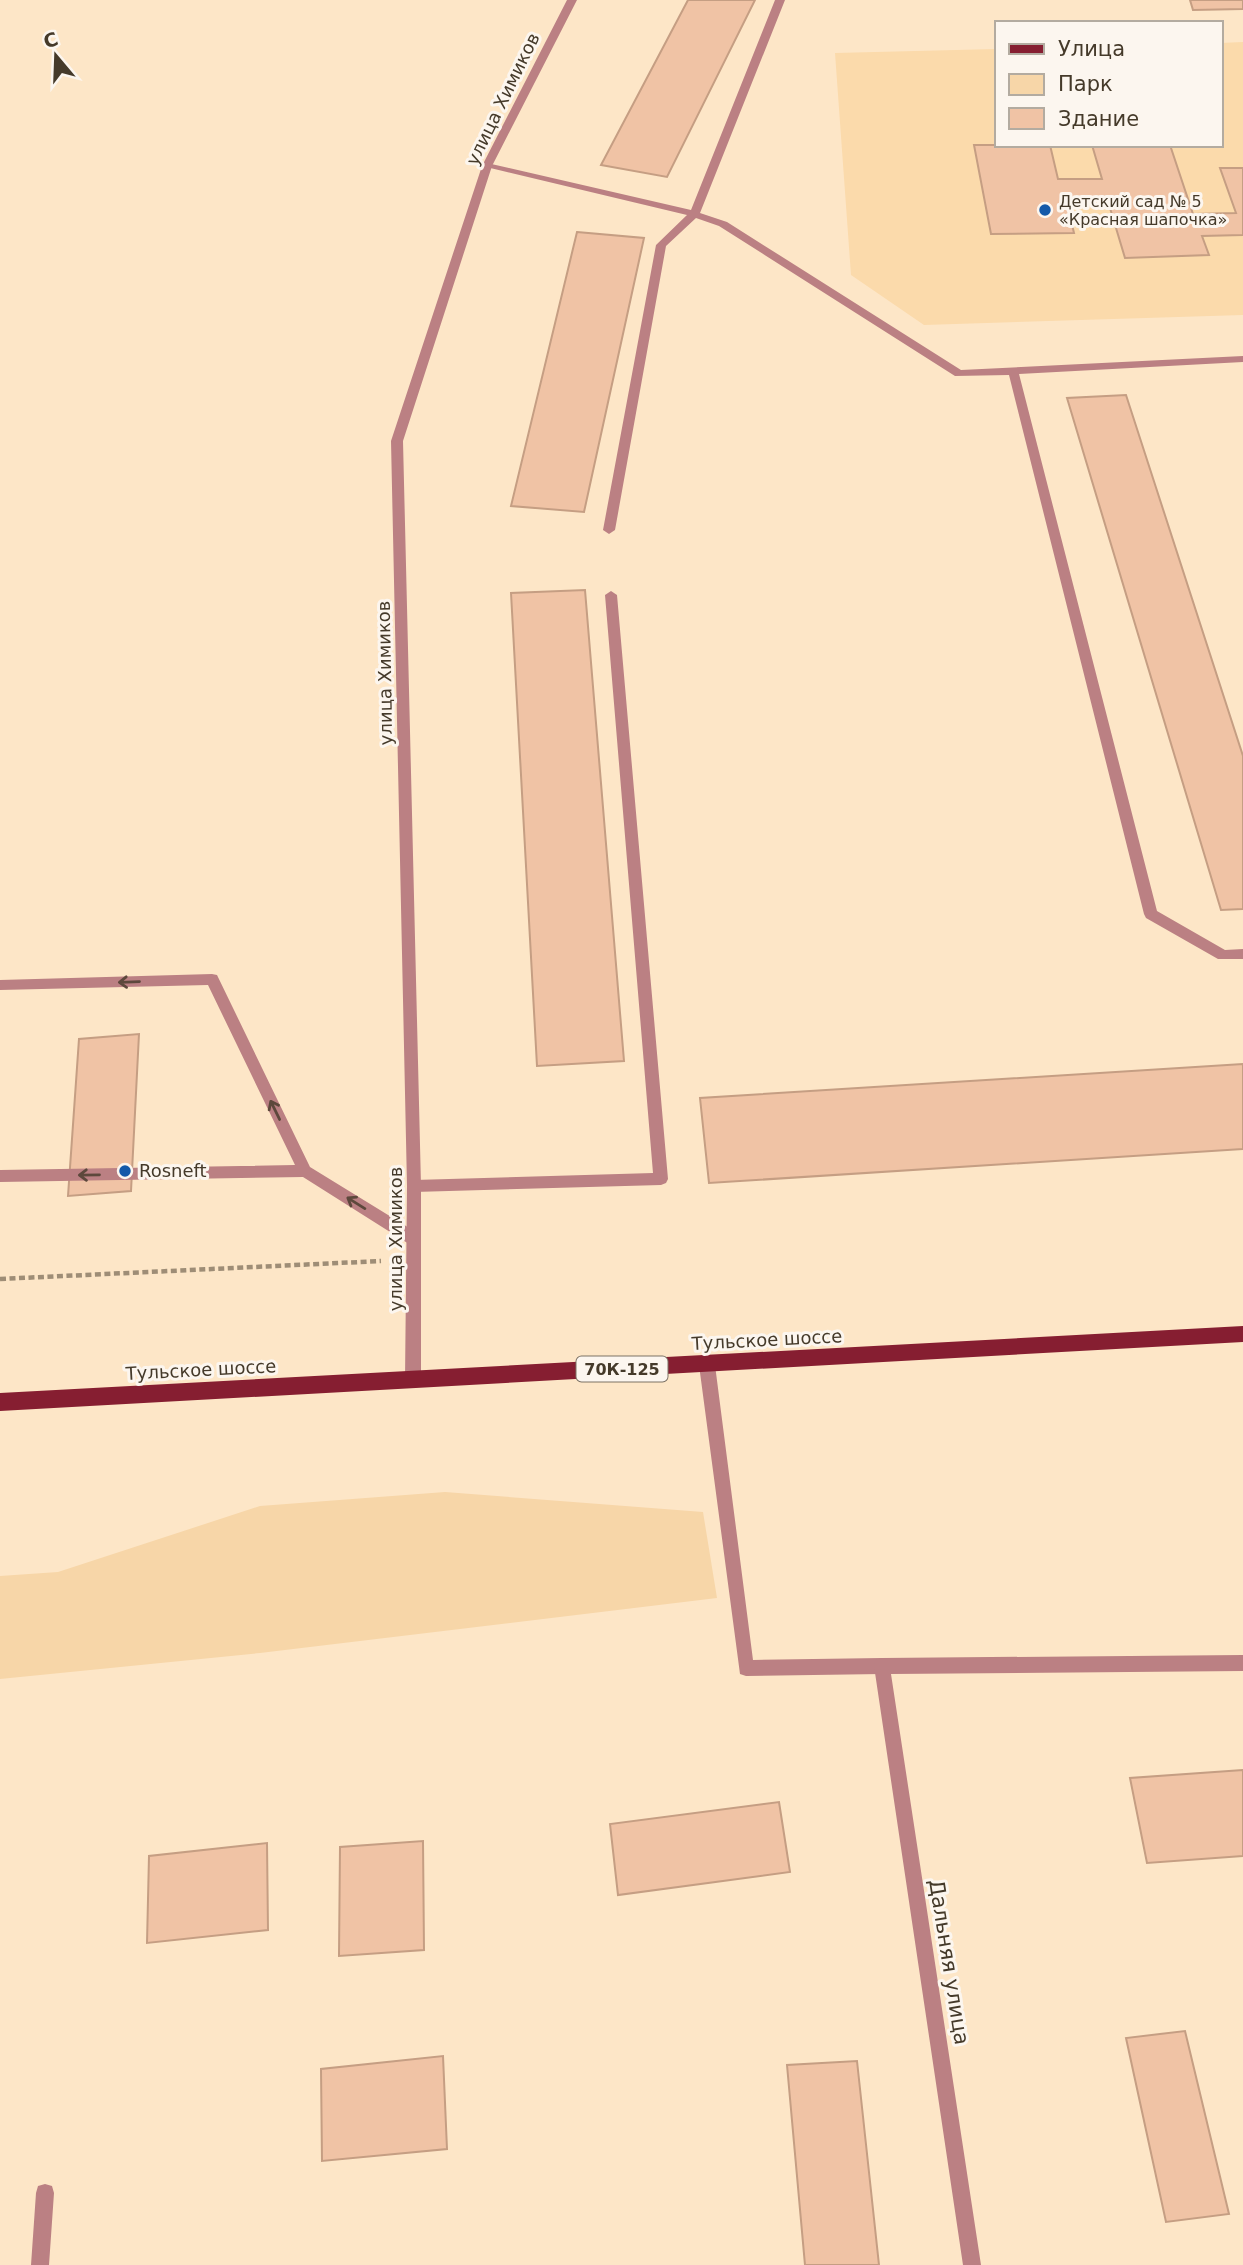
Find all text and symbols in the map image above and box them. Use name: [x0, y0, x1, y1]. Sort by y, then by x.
north arrow: [21, 21, 91, 91]
legend: [995, 21, 1222, 147]
text: С: [40, 27, 61, 53]
street label: улица Химиков: [461, 29, 544, 168]
text: Улица: [1058, 37, 1125, 61]
text: Парк: [1058, 72, 1113, 96]
text: Здание: [1058, 107, 1139, 131]
place label: Детский сад № 5 «Красная шапочка»: [1059, 192, 1227, 229]
marker: Детский сад № 5 «Красная шапочка»: [1037, 202, 1053, 218]
street label: улица Химиков: [373, 601, 396, 746]
one-way arrow: [118, 975, 141, 988]
one-way arrow: [268, 1100, 282, 1121]
place label: Rosneft: [139, 1160, 207, 1181]
marker: Rosneft: [117, 1163, 133, 1179]
street label: улица Химиков: [385, 1167, 406, 1311]
one-way arrow: [77, 1168, 100, 1181]
one-way arrow: [347, 1196, 366, 1211]
street label: Тульское шоссе: [690, 1325, 843, 1354]
street label: Тульское шоссе: [124, 1355, 277, 1384]
road number: 70К-125: [576, 1357, 668, 1382]
street label: Дальняя улица: [924, 1877, 974, 2047]

